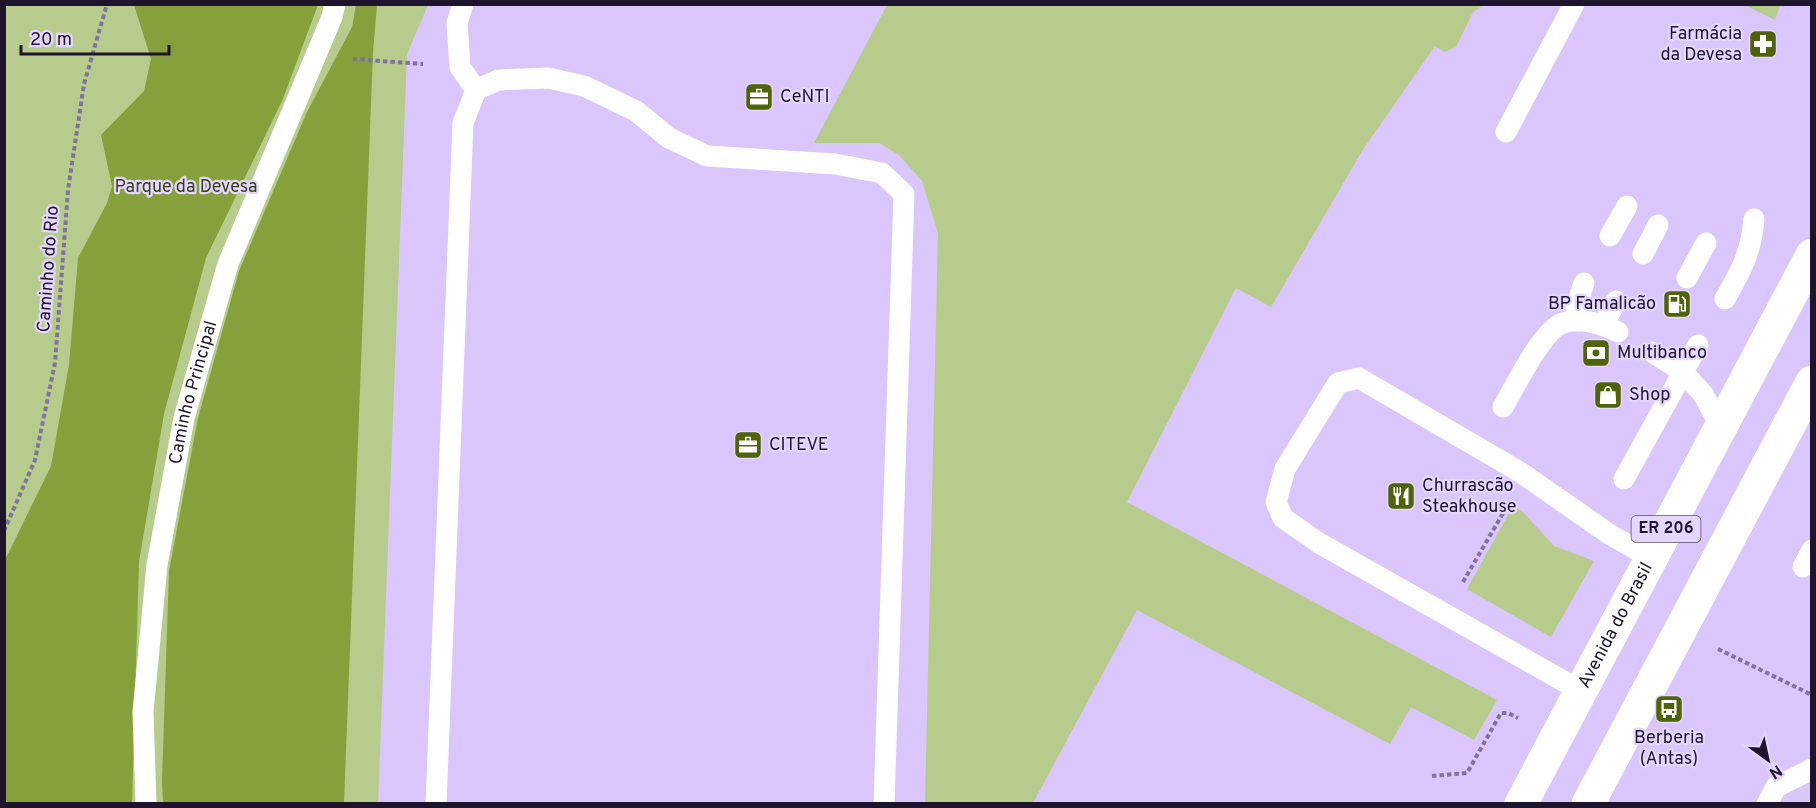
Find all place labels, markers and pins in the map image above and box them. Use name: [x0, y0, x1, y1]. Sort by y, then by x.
place label: Farmácia da Devesa: [1660, 23, 1742, 67]
pharmacy icon: Farmácia da Devesa: [1747, 28, 1779, 60]
office icon: CeNTI: [743, 81, 775, 113]
place label: CeNTI: [780, 86, 830, 109]
fuel station icon: BP Famalicão: [1661, 288, 1693, 320]
place label: BP Famalicão: [1548, 293, 1656, 316]
bank icon: Multibanco: [1580, 337, 1612, 369]
place label: Multibanco: [1617, 342, 1707, 365]
shop icon: Shop: [1592, 379, 1624, 411]
place label: Shop: [1629, 384, 1670, 407]
office icon: CITEVE: [732, 429, 764, 461]
place label: CITEVE: [769, 434, 829, 457]
place label: Churrascão Steakhouse: [1422, 475, 1516, 519]
restaurant icon: Churrascão Steakhouse: [1385, 480, 1417, 512]
bus stop icon: Berberia (Antas): [1653, 693, 1685, 725]
place label: Berberia (Antas): [1634, 727, 1704, 771]

